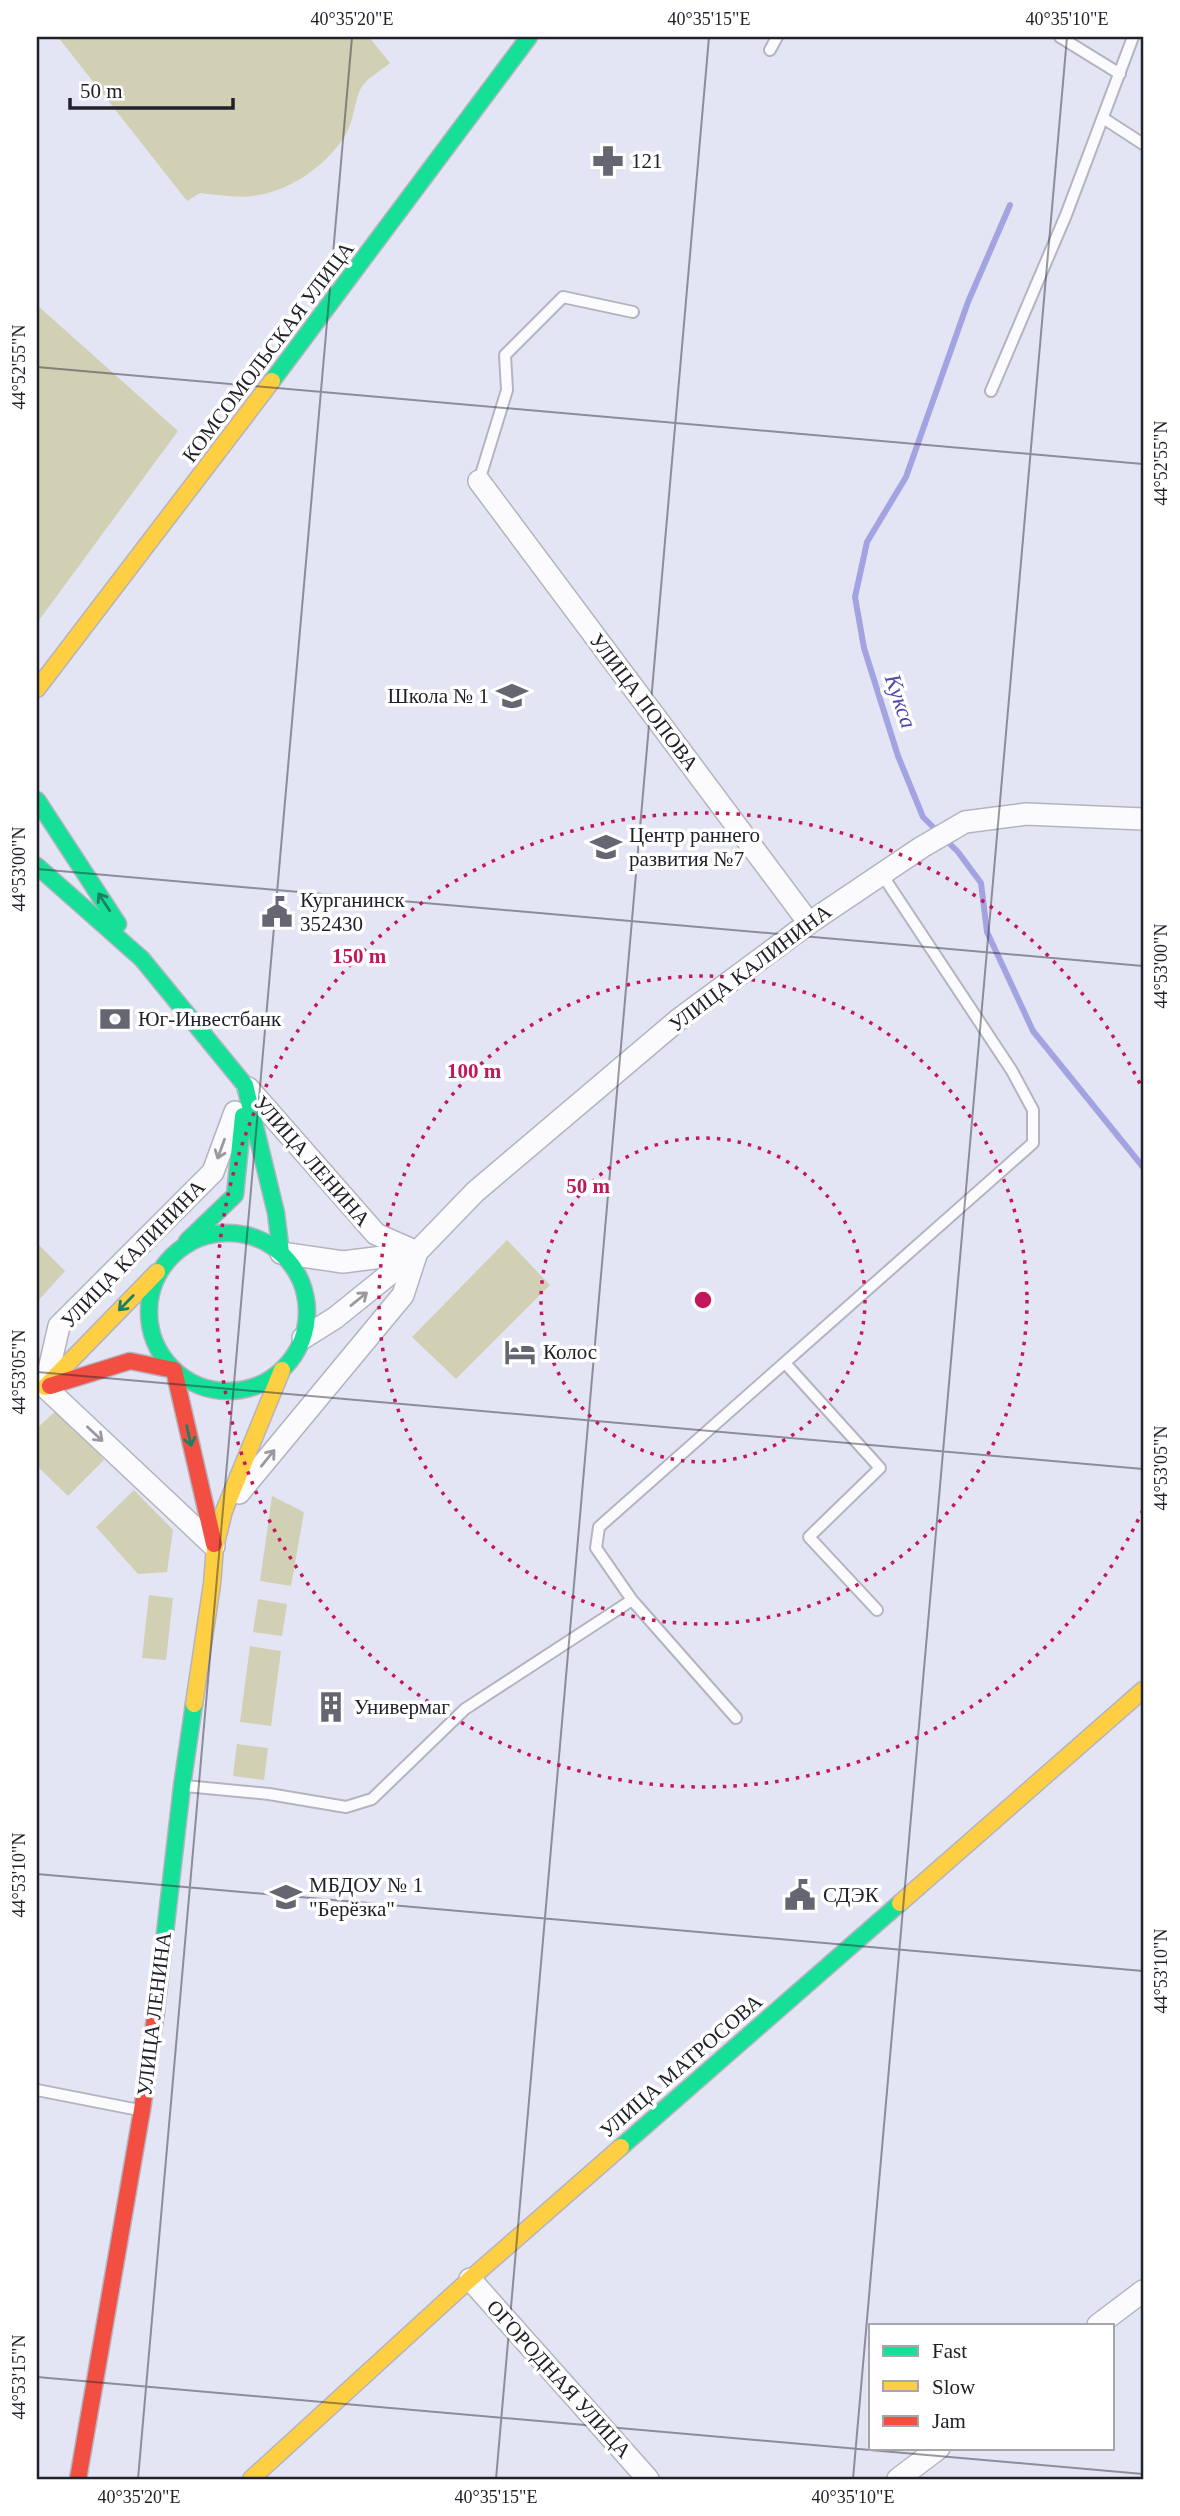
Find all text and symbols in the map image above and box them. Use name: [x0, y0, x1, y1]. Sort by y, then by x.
text: 40°35'20"E: [311, 9, 393, 29]
text: 40°35'15"E: [668, 9, 750, 29]
text: 40°35'10"E: [1026, 9, 1108, 29]
scale bar: [70, 66, 233, 110]
text: 50 m: [80, 79, 123, 103]
pharmacy icon: 121: [591, 144, 625, 178]
place label: 121: [631, 149, 663, 173]
street label: КОМСОМОЛЬСКАЯ УЛИЦА: [177, 236, 359, 467]
text: 44°52'55"N: [9, 325, 29, 409]
text: 44°52'55"N: [1151, 421, 1171, 505]
street label: УЛИЦА ПОПОВА: [584, 628, 704, 776]
water label: Кукса: [879, 670, 921, 731]
school or university icon: Школа № 1: [495, 679, 529, 713]
place label: Школа № 1: [388, 684, 489, 708]
place label: Центр раннего развития №7: [629, 823, 760, 871]
text: 44°53'00"N: [9, 827, 29, 911]
school or university icon: Центр раннего развития №7: [589, 830, 623, 864]
place label: Курганинск 352430: [300, 888, 405, 936]
one-way arrow: [97, 893, 111, 913]
public building icon: Курганинск 352430: [260, 895, 294, 929]
street label: УЛИЦА КАЛИНИНА: [664, 899, 836, 1037]
text: 44°53'00"N: [1151, 924, 1171, 1008]
text: 150 m: [332, 944, 387, 968]
bank icon: Юг-Инвестбанк: [98, 1002, 132, 1036]
place label: Юг-Инвестбанк: [138, 1007, 282, 1031]
text: 100 m: [447, 1059, 502, 1083]
street label: УЛИЦА ЛЕНИНА: [249, 1091, 376, 1232]
one-way arrow: [214, 1138, 227, 1160]
street label: УЛИЦА КАЛИНИНА: [56, 1174, 211, 1333]
text: 50 m: [566, 1174, 610, 1198]
centre of rings: [691, 1288, 715, 1312]
one-way arrow: [349, 1292, 367, 1307]
one-way arrow: [118, 1294, 135, 1311]
text: 44°53'05"N: [9, 1330, 29, 1414]
hotel icon: Колос: [503, 1335, 537, 1369]
place label: Колос: [543, 1340, 597, 1364]
one-way arrow: [183, 1425, 196, 1447]
one-way arrow: [86, 1426, 104, 1442]
text: 44°53'05"N: [1151, 1426, 1171, 1510]
one-way arrow: [260, 1450, 275, 1468]
building icon: Универмаг: [314, 1690, 348, 1724]
place label: Универмаг: [354, 1695, 450, 1719]
text: 44°53'10"N: [9, 1833, 29, 1917]
place label: МБДОУ № 1 "Берёзка": [309, 1873, 423, 1921]
public building icon: СДЭК: [783, 1878, 817, 1912]
school or university icon: МБДОУ № 1 "Берёзка": [269, 1880, 303, 1914]
place label: СДЭК: [823, 1883, 880, 1907]
text: 44°53'10"N: [1151, 1929, 1171, 2013]
street label: УЛИЦА ЛЕНИНА: [132, 1930, 176, 2097]
street label: УЛИЦА МАТРОСОВА: [595, 1989, 767, 2143]
street label: ОГОРОДНАЯ УЛИЦА: [482, 2295, 637, 2464]
legend: [869, 2324, 1114, 2450]
text: 44°53'15"N: [9, 2335, 29, 2419]
text: Fast: [932, 2339, 967, 2363]
text: Slow: [932, 2375, 976, 2399]
text: Jam: [932, 2409, 966, 2433]
text: 40°35'20"E: [98, 2487, 180, 2507]
text: 40°35'15"E: [455, 2487, 537, 2507]
text: 40°35'10"E: [812, 2487, 894, 2507]

